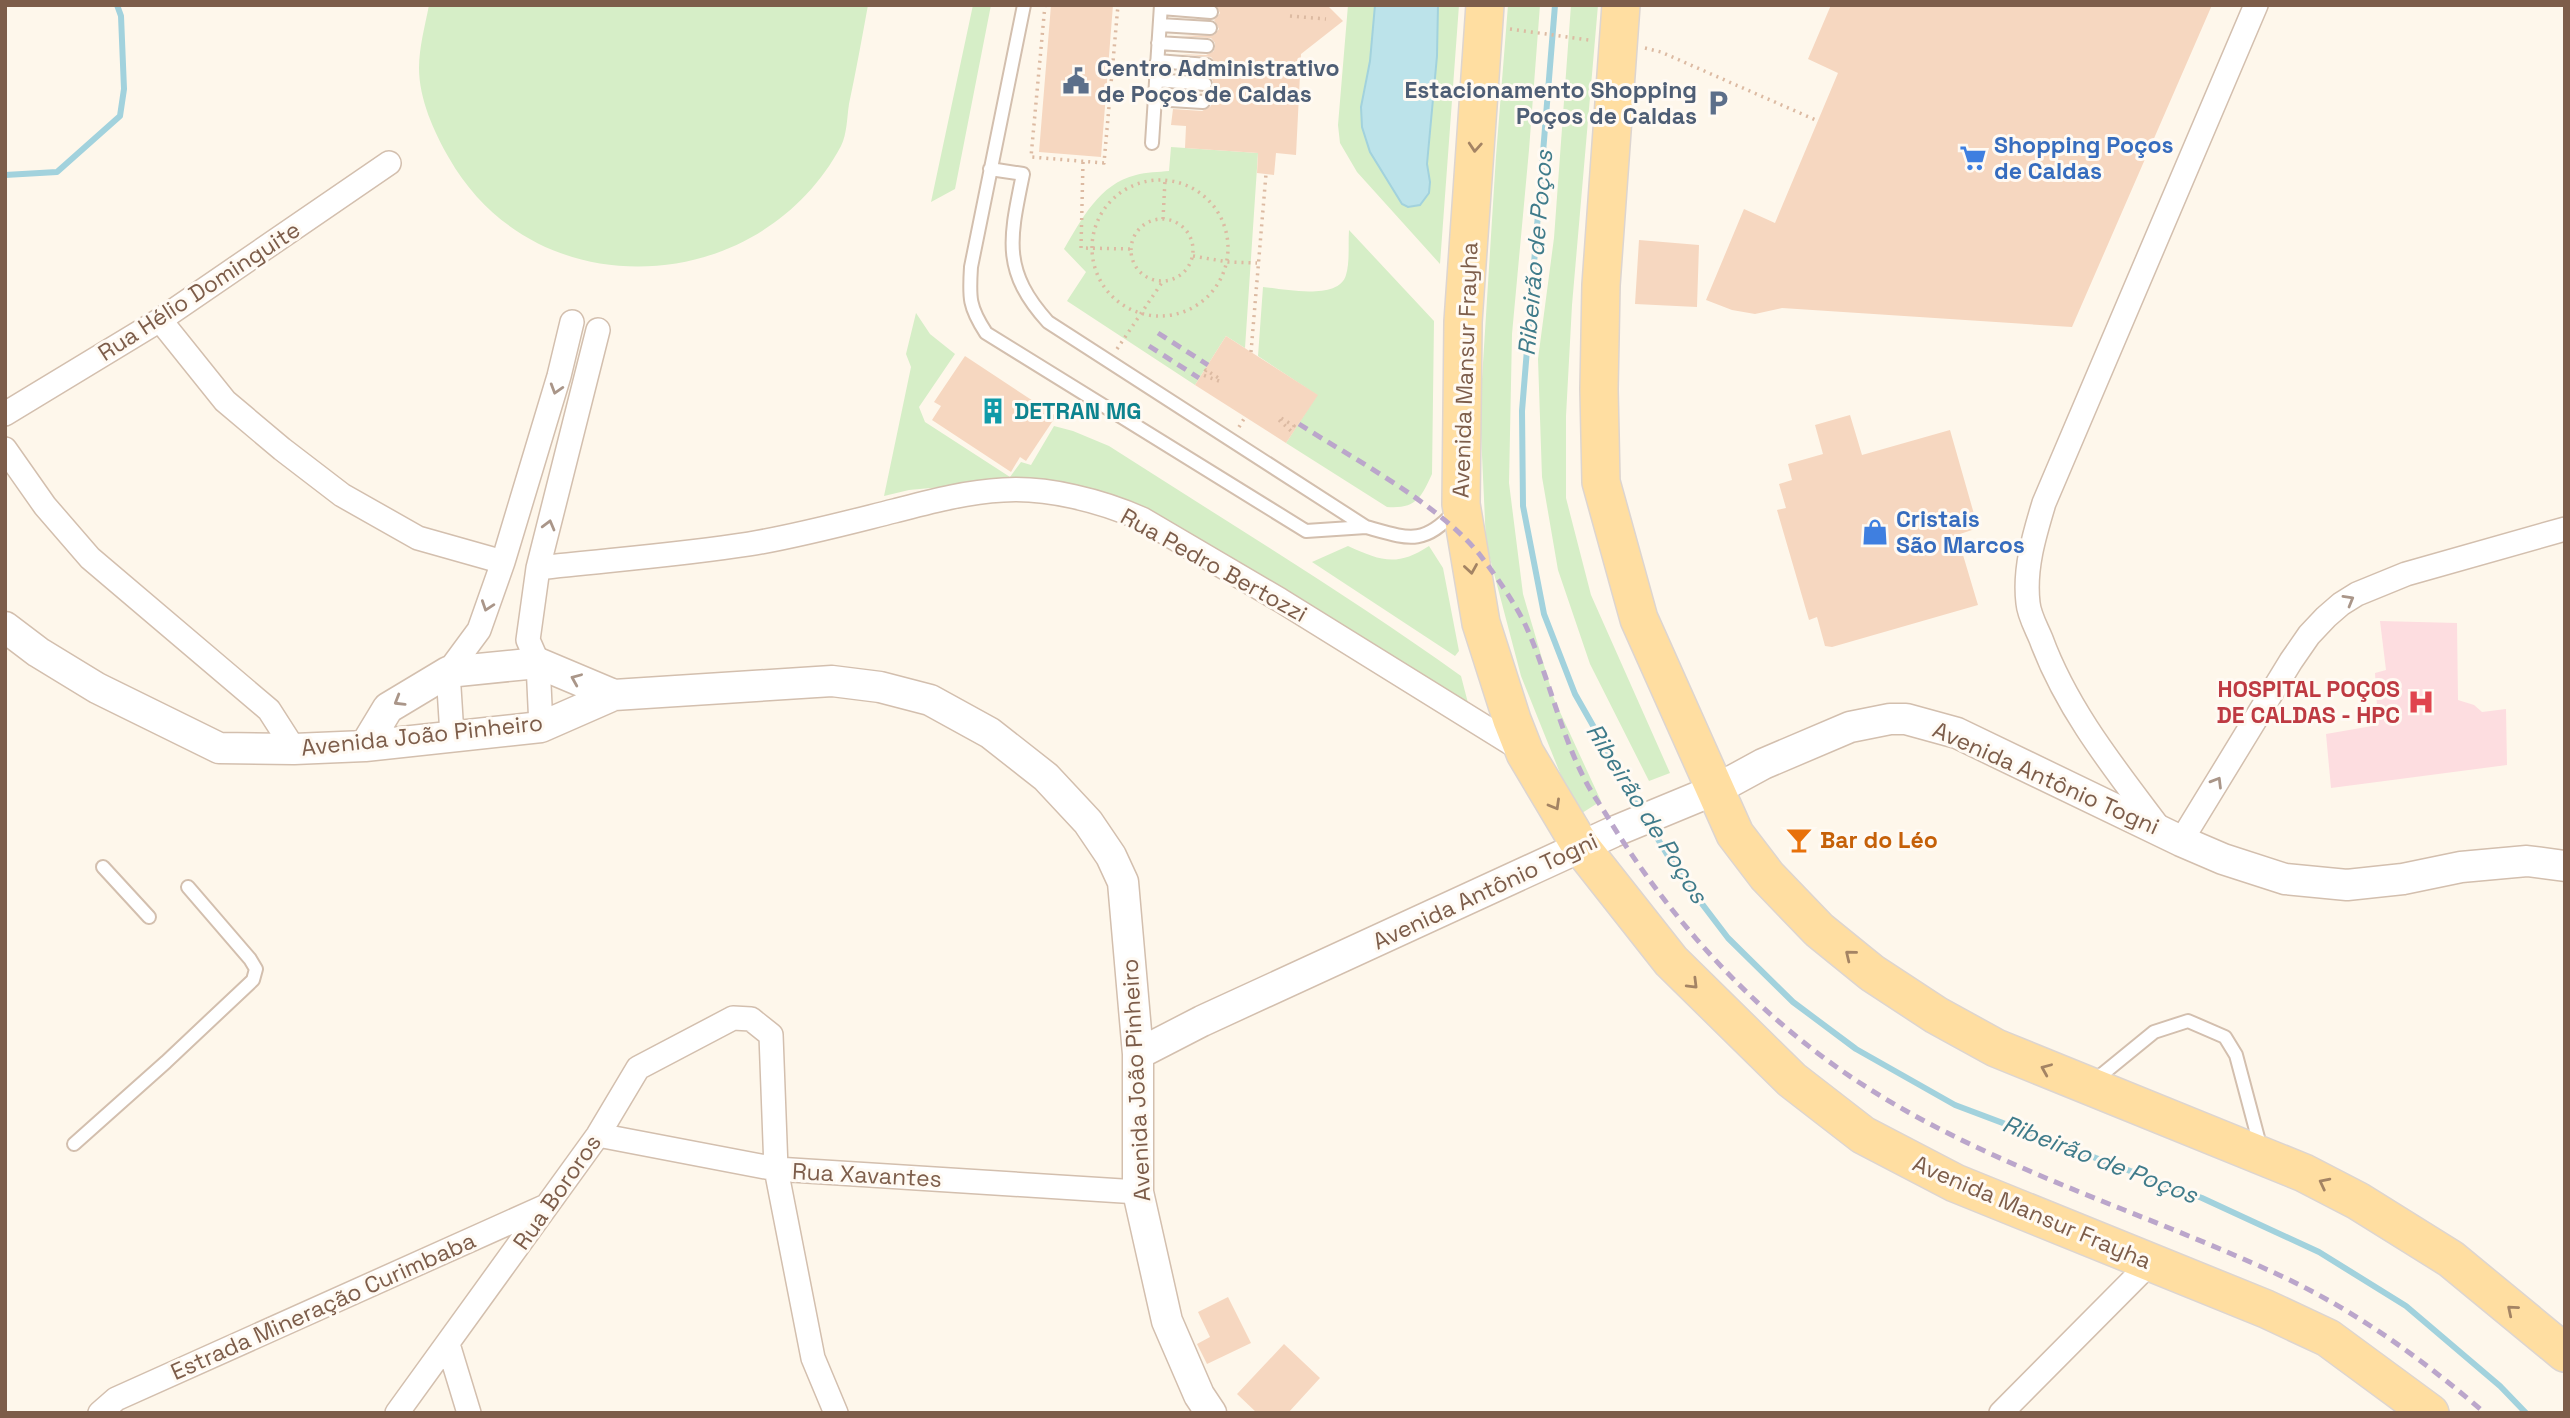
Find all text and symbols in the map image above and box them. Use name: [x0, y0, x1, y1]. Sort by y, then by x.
place label: Centro Administrativo de Poços de Caldas: [1097, 53, 1340, 109]
public building icon: Centro Administrativo de Poços de Caldas: [1061, 66, 1091, 96]
place label: Estacionamento Shopping Poços de Caldas: [1405, 75, 1697, 131]
parking icon: Estacionamento Shopping Poços de Caldas: [1703, 88, 1733, 118]
place label: Shopping Poços de Caldas: [1994, 130, 2174, 186]
one-way arrow: [1468, 141, 1483, 152]
supermarket icon: Shopping Poços de Caldas: [1958, 143, 1988, 173]
water label: Ribeirão de Poços: [1511, 148, 1560, 357]
street label: Rua Hélio Dominguite: [92, 214, 306, 368]
street label: Avenida Mansur Frayha: [1446, 241, 1484, 499]
one-way arrow: [549, 382, 564, 394]
building icon: DETRAN MG: [978, 396, 1008, 426]
place label: DETRAN MG: [1014, 396, 1141, 426]
street label: Rua Pedro Bertozzi: [1115, 501, 1313, 629]
place label: Cristais São Marcos: [1896, 504, 2025, 560]
shop icon: Cristais São Marcos: [1860, 517, 1890, 547]
one-way arrow: [541, 519, 555, 531]
one-way arrow: [1463, 563, 1478, 575]
one-way arrow: [2341, 595, 2354, 608]
one-way arrow: [481, 599, 495, 611]
one-way arrow: [571, 673, 583, 687]
place label: HOSPITAL POÇOS DE CALDAS - HPC: [2217, 674, 2400, 730]
hospital icon: HOSPITAL POÇOS DE CALDAS - HPC: [2406, 687, 2436, 717]
one-way arrow: [394, 693, 407, 706]
street label: Avenida João Pinheiro: [300, 707, 544, 763]
street label: Avenida Antônio Togni: [1928, 715, 2164, 841]
water label: Ribeirão de Poços: [1579, 717, 1715, 910]
one-way arrow: [2208, 777, 2221, 790]
one-way arrow: [1547, 797, 1560, 810]
bar icon: Bar do Léo: [1784, 825, 1814, 855]
place label: Bar do Léo: [1820, 825, 1938, 855]
street label: Avenida Antônio Togni: [1368, 826, 1602, 956]
one-way arrow: [1845, 950, 1857, 963]
street label: Avenida João Pinheiro: [1115, 958, 1157, 1202]
one-way arrow: [1685, 976, 1698, 989]
one-way arrow: [2040, 1063, 2052, 1077]
water label: Ribeirão de Poços: [1998, 1108, 2203, 1211]
street label: Rua Bororos: [506, 1128, 608, 1256]
street label: Avenida Mansur Frayha: [1908, 1148, 2156, 1276]
street label: Rua Xavantes: [791, 1156, 943, 1194]
one-way arrow: [2319, 1177, 2331, 1191]
street label: Estrada Mineração Curimbaba: [166, 1225, 480, 1387]
one-way arrow: [2507, 1306, 2520, 1318]

